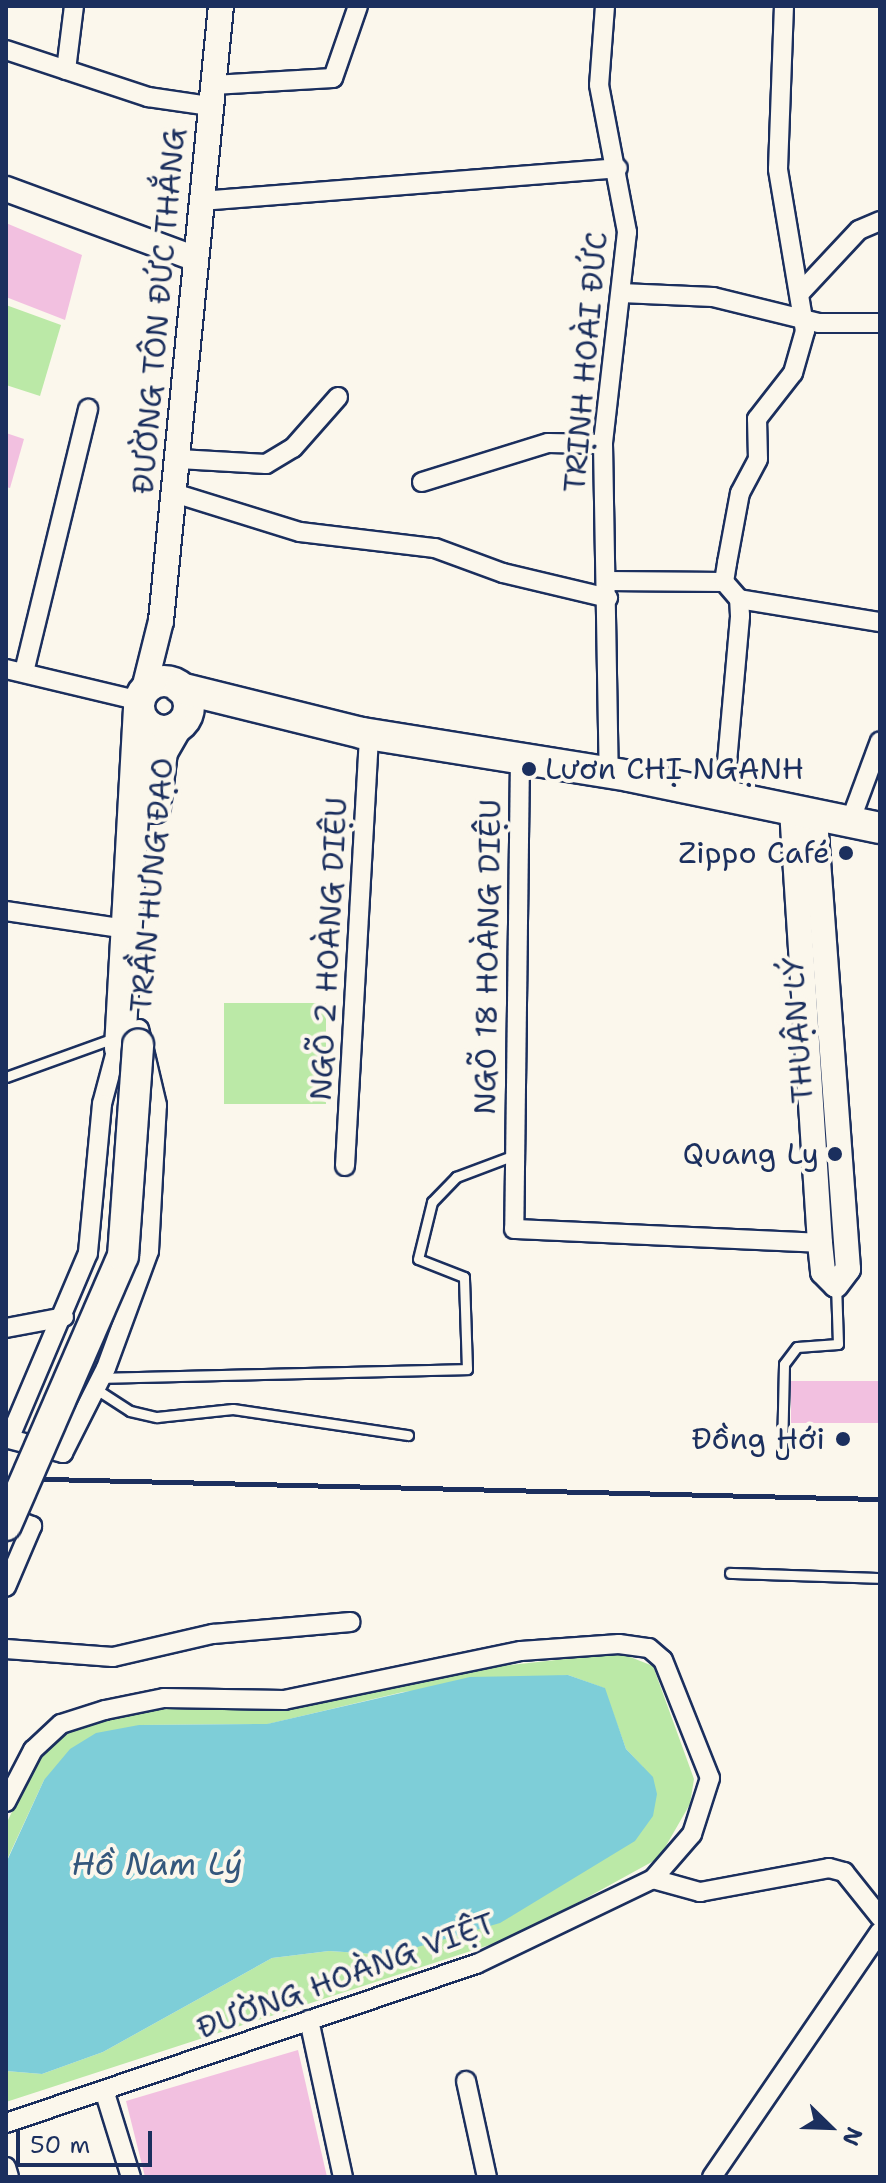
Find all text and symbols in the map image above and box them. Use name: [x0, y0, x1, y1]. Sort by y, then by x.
street label: ĐƯỜNG TÔN ĐỨC THẮNG: [125, 126, 193, 496]
street label: TRỊNH HOÀI ĐỨC: [557, 230, 615, 494]
place label: Lươn CHỊ NGẠNH: [545, 751, 804, 787]
street label: TRẦN HƯNG ĐẠO: [123, 756, 181, 1014]
marker: Lươn CHỊ NGẠNH: [520, 760, 538, 778]
street label: NGÕ 2 HOÀNG DIỆU: [303, 796, 355, 1102]
street label: NGÕ 18 HOÀNG DIỆU: [467, 799, 509, 1115]
place label: Zippo Café: [678, 835, 830, 871]
marker: Zippo Café: [837, 844, 855, 862]
street label: THUẬN LÝ: [775, 956, 821, 1104]
place label: Quang Ly: [682, 1136, 819, 1172]
marker: Quang Ly: [826, 1145, 844, 1163]
place label: Đồng Hới: [692, 1421, 825, 1457]
marker: Đồng Hới: [832, 1428, 854, 1450]
water label: Hồ Nam Lý: [71, 1845, 243, 1883]
street label: ĐƯỜNG HOÀNG VIỆT: [192, 1905, 500, 2047]
north arrow: [790, 2087, 870, 2167]
scale bar: [20, 2115, 156, 2165]
text: N: [836, 2123, 869, 2150]
text: 50 m: [30, 2129, 90, 2161]

